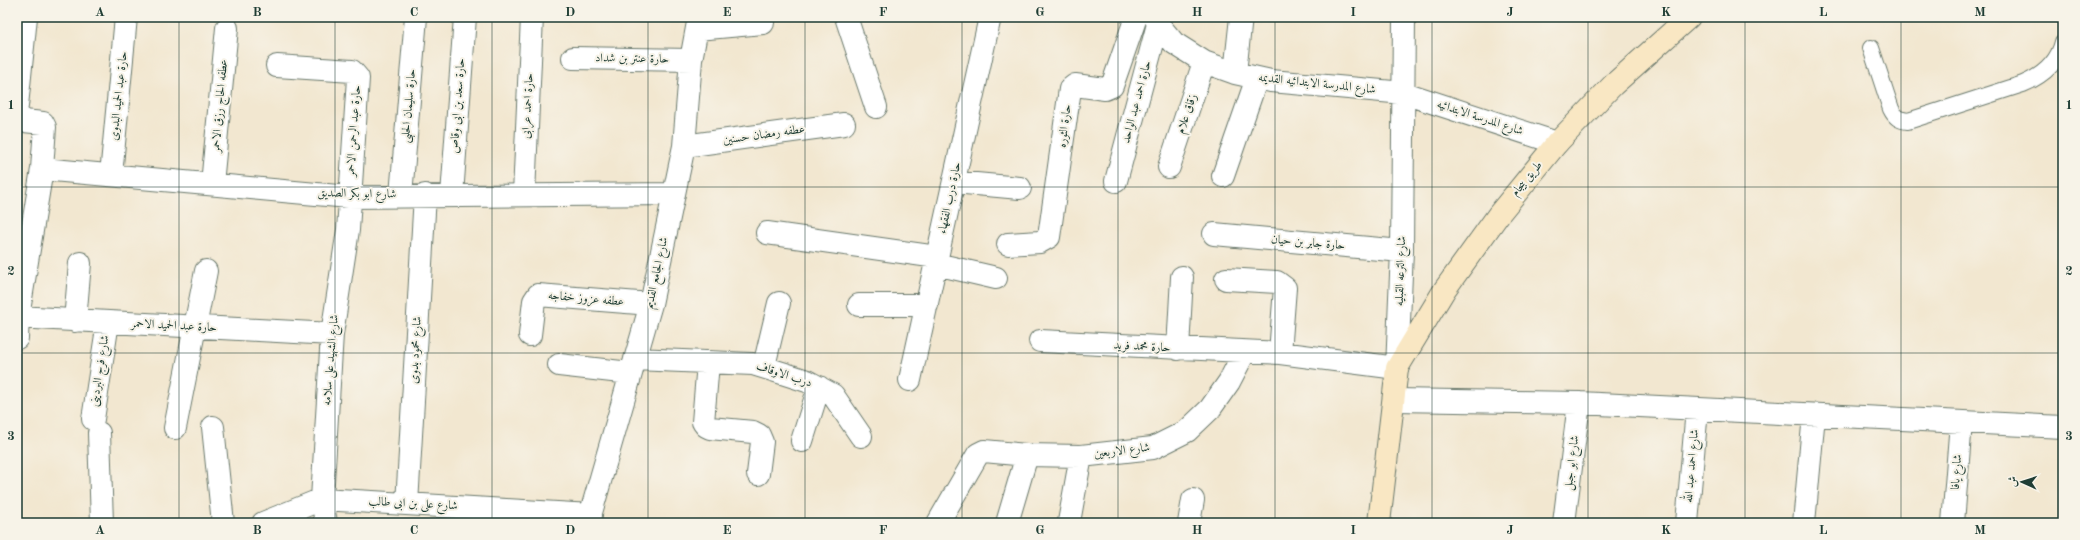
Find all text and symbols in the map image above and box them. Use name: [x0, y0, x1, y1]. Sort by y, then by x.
text: A: [95, 6, 105, 19]
text: B: [252, 6, 262, 19]
text: C: [410, 6, 418, 19]
text: D: [565, 6, 575, 19]
text: E: [723, 6, 732, 19]
text: F: [879, 6, 888, 19]
text: G: [1035, 6, 1045, 19]
text: H: [1192, 6, 1203, 19]
text: I: [1350, 6, 1356, 19]
text: J: [1506, 6, 1514, 19]
text: K: [1661, 6, 1671, 19]
text: L: [1819, 6, 1828, 19]
text: M: [1974, 6, 1986, 19]
street label: حارة عبد الحميد البدوى: [108, 51, 131, 141]
street label: حارة عنتر بن شداد: [595, 52, 669, 66]
street label: حارة سعد بن ابى وقاص: [449, 58, 469, 154]
street label: عطفه الحاج رزق الاحمر: [210, 59, 234, 155]
street label: حارة احمد عبد الواحد: [1120, 59, 1155, 145]
street label: حارة سليمان الحلبى: [400, 68, 421, 144]
street label: شارع المدرسة الابتدائيه القديمه: [1257, 72, 1376, 100]
street label: حارة احمد عرابى: [520, 73, 538, 139]
street label: حارة عبد الرحمن الاحمر: [345, 85, 365, 179]
street label: زقاق علام: [1175, 92, 1203, 137]
street label: شارع المدرسة الابتدائيه: [1434, 98, 1525, 141]
text: 1: [7, 99, 15, 112]
text: 1: [2065, 99, 2073, 112]
street label: حارة الثوره: [1056, 104, 1075, 148]
street label: عطفه رمضان حسنين: [722, 123, 806, 147]
street label: طريق بيجام: [1509, 159, 1548, 201]
street label: حارة درب الفقهاء: [937, 161, 964, 235]
street label: شارع ابو بكر الصديق: [317, 186, 397, 205]
street label: حارة جابر بن حيان: [1270, 234, 1346, 252]
street label: شارع الجامع القديم: [644, 236, 674, 311]
street label: شارع الترعه القبليه: [1394, 236, 1412, 306]
text: 2: [7, 265, 15, 278]
text: 2: [2065, 265, 2073, 278]
street label: عطفه عزوز خفاجه: [547, 290, 625, 310]
street label: شارع الشهيد على سلامه: [321, 314, 345, 406]
street label: شارع محمود بدوى: [408, 316, 428, 384]
street label: حارة عبد الحميد الاحمر: [129, 318, 217, 335]
street label: شارع فرج البردينى: [88, 334, 116, 408]
street label: حارة محمد فريد: [1113, 340, 1171, 355]
street label: درب الاوقاف: [754, 360, 813, 391]
street label: شارع احمد عبد الله: [1678, 428, 1705, 504]
text: 3: [7, 430, 15, 443]
text: 3: [2065, 430, 2073, 443]
street label: شارع ابو جبل: [1563, 435, 1585, 492]
street label: شارع الاربعين: [1093, 442, 1151, 464]
street label: شارع يافا: [1950, 454, 1968, 490]
north arrow: [2002, 462, 2042, 502]
text: ش: [2008, 476, 2019, 487]
street label: شارع على بن ابى طالب: [368, 496, 458, 516]
text: A: [95, 524, 105, 537]
text: B: [252, 524, 262, 537]
text: C: [410, 524, 418, 537]
text: D: [565, 524, 575, 537]
text: E: [723, 524, 732, 537]
text: F: [879, 524, 888, 537]
text: G: [1035, 524, 1045, 537]
text: H: [1192, 524, 1203, 537]
text: I: [1350, 524, 1356, 537]
text: J: [1506, 524, 1514, 537]
text: K: [1661, 524, 1671, 537]
text: L: [1819, 524, 1828, 537]
text: M: [1974, 524, 1986, 537]

